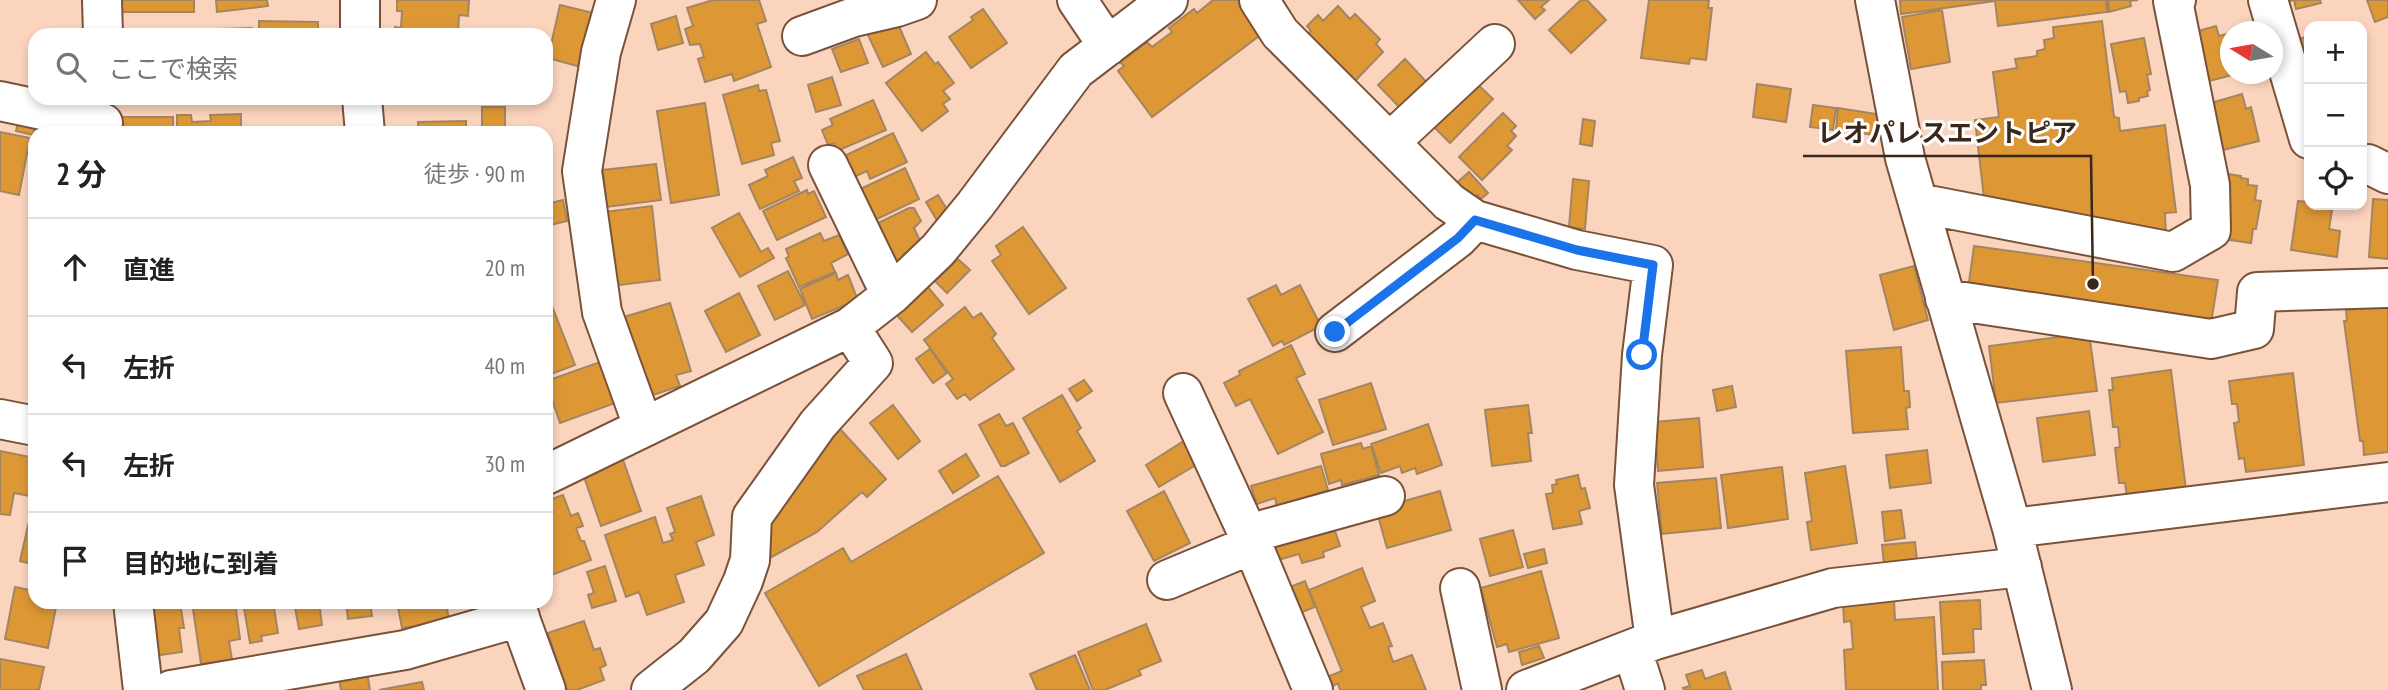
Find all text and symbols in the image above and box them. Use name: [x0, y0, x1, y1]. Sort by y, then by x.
north arrow: [2220, 21, 2283, 84]
map controls: [2304, 21, 2367, 210]
button: +: [2304, 21, 2367, 84]
search box: [28, 28, 553, 105]
icon: search: [52, 48, 90, 86]
text: ここで検索: [108, 52, 238, 85]
button: −: [2304, 84, 2367, 147]
callout: レオパレスエントピア: [1803, 109, 2091, 156]
text: レオパレスエントピア: [1817, 116, 2077, 149]
button: locate: [2304, 147, 2367, 210]
text: 2 分: [56, 154, 107, 193]
text: 徒歩 · 90 m: [424, 159, 525, 188]
icon: ahead: [56, 248, 94, 286]
text: 直進: [123, 253, 175, 286]
text: 20 m: [484, 253, 525, 282]
route end: [1319, 316, 1350, 347]
route start: [1626, 339, 1657, 370]
icon: left: [56, 346, 94, 384]
text: 左折: [123, 351, 175, 384]
text: 40 m: [484, 351, 525, 380]
icon: left: [56, 444, 94, 482]
text: 左折: [123, 449, 175, 482]
text: 30 m: [484, 449, 525, 478]
icon: arrive: [56, 542, 94, 580]
text: 目的地に到着: [123, 547, 279, 580]

